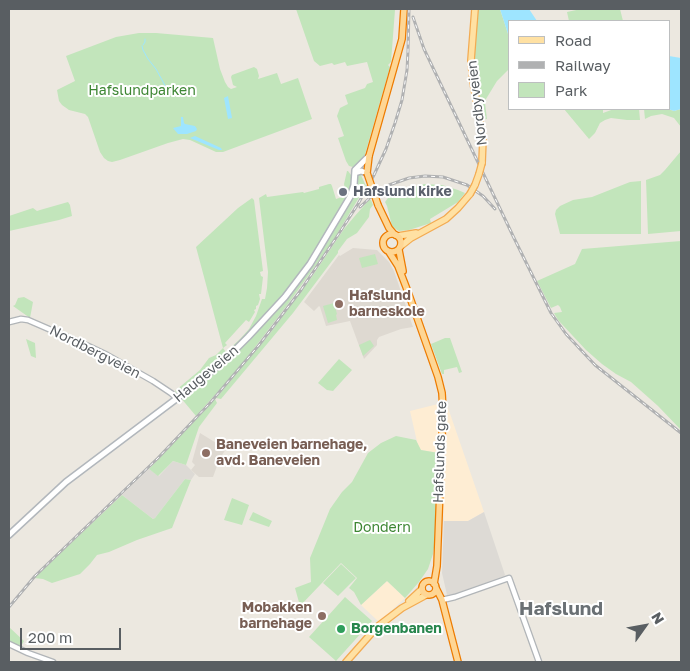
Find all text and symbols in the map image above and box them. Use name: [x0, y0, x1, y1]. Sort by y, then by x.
legend: [508, 20, 670, 110]
text: Road: [555, 31, 592, 49]
text: Railway: [555, 56, 611, 74]
street label: Nordbyveien: [463, 59, 491, 147]
text: Park: [555, 81, 587, 99]
park label: Hafslundparken: [88, 83, 196, 99]
place label: Hafslund kirke: [353, 184, 452, 200]
marker: Hafslund kirke: [337, 186, 349, 198]
place label: Hafslund barneskole: [349, 288, 425, 321]
marker: Hafslund barneskole: [333, 298, 345, 310]
street label: Nordbergveien: [47, 322, 143, 382]
street label: Haugeveien: [170, 342, 242, 406]
street label: Hafslunds gate: [430, 401, 450, 503]
place label: Baneveien barnehage, avd. Baneveien: [216, 437, 368, 470]
marker: Baneveien barnehage, avd. Baneveien: [200, 447, 212, 459]
park label: Dondern: [353, 520, 411, 536]
district label: Hafslund: [519, 598, 603, 620]
place label: Mobakken barnehage: [240, 600, 312, 632]
north arrow: [620, 601, 670, 651]
text: N: [648, 609, 668, 627]
marker: Mobakken barnehage: [316, 610, 328, 622]
scale bar: [22, 618, 124, 650]
place label: Borgenbanen: [351, 621, 442, 637]
marker: Borgenbanen: [335, 623, 347, 635]
text: 200 m: [28, 628, 72, 646]

